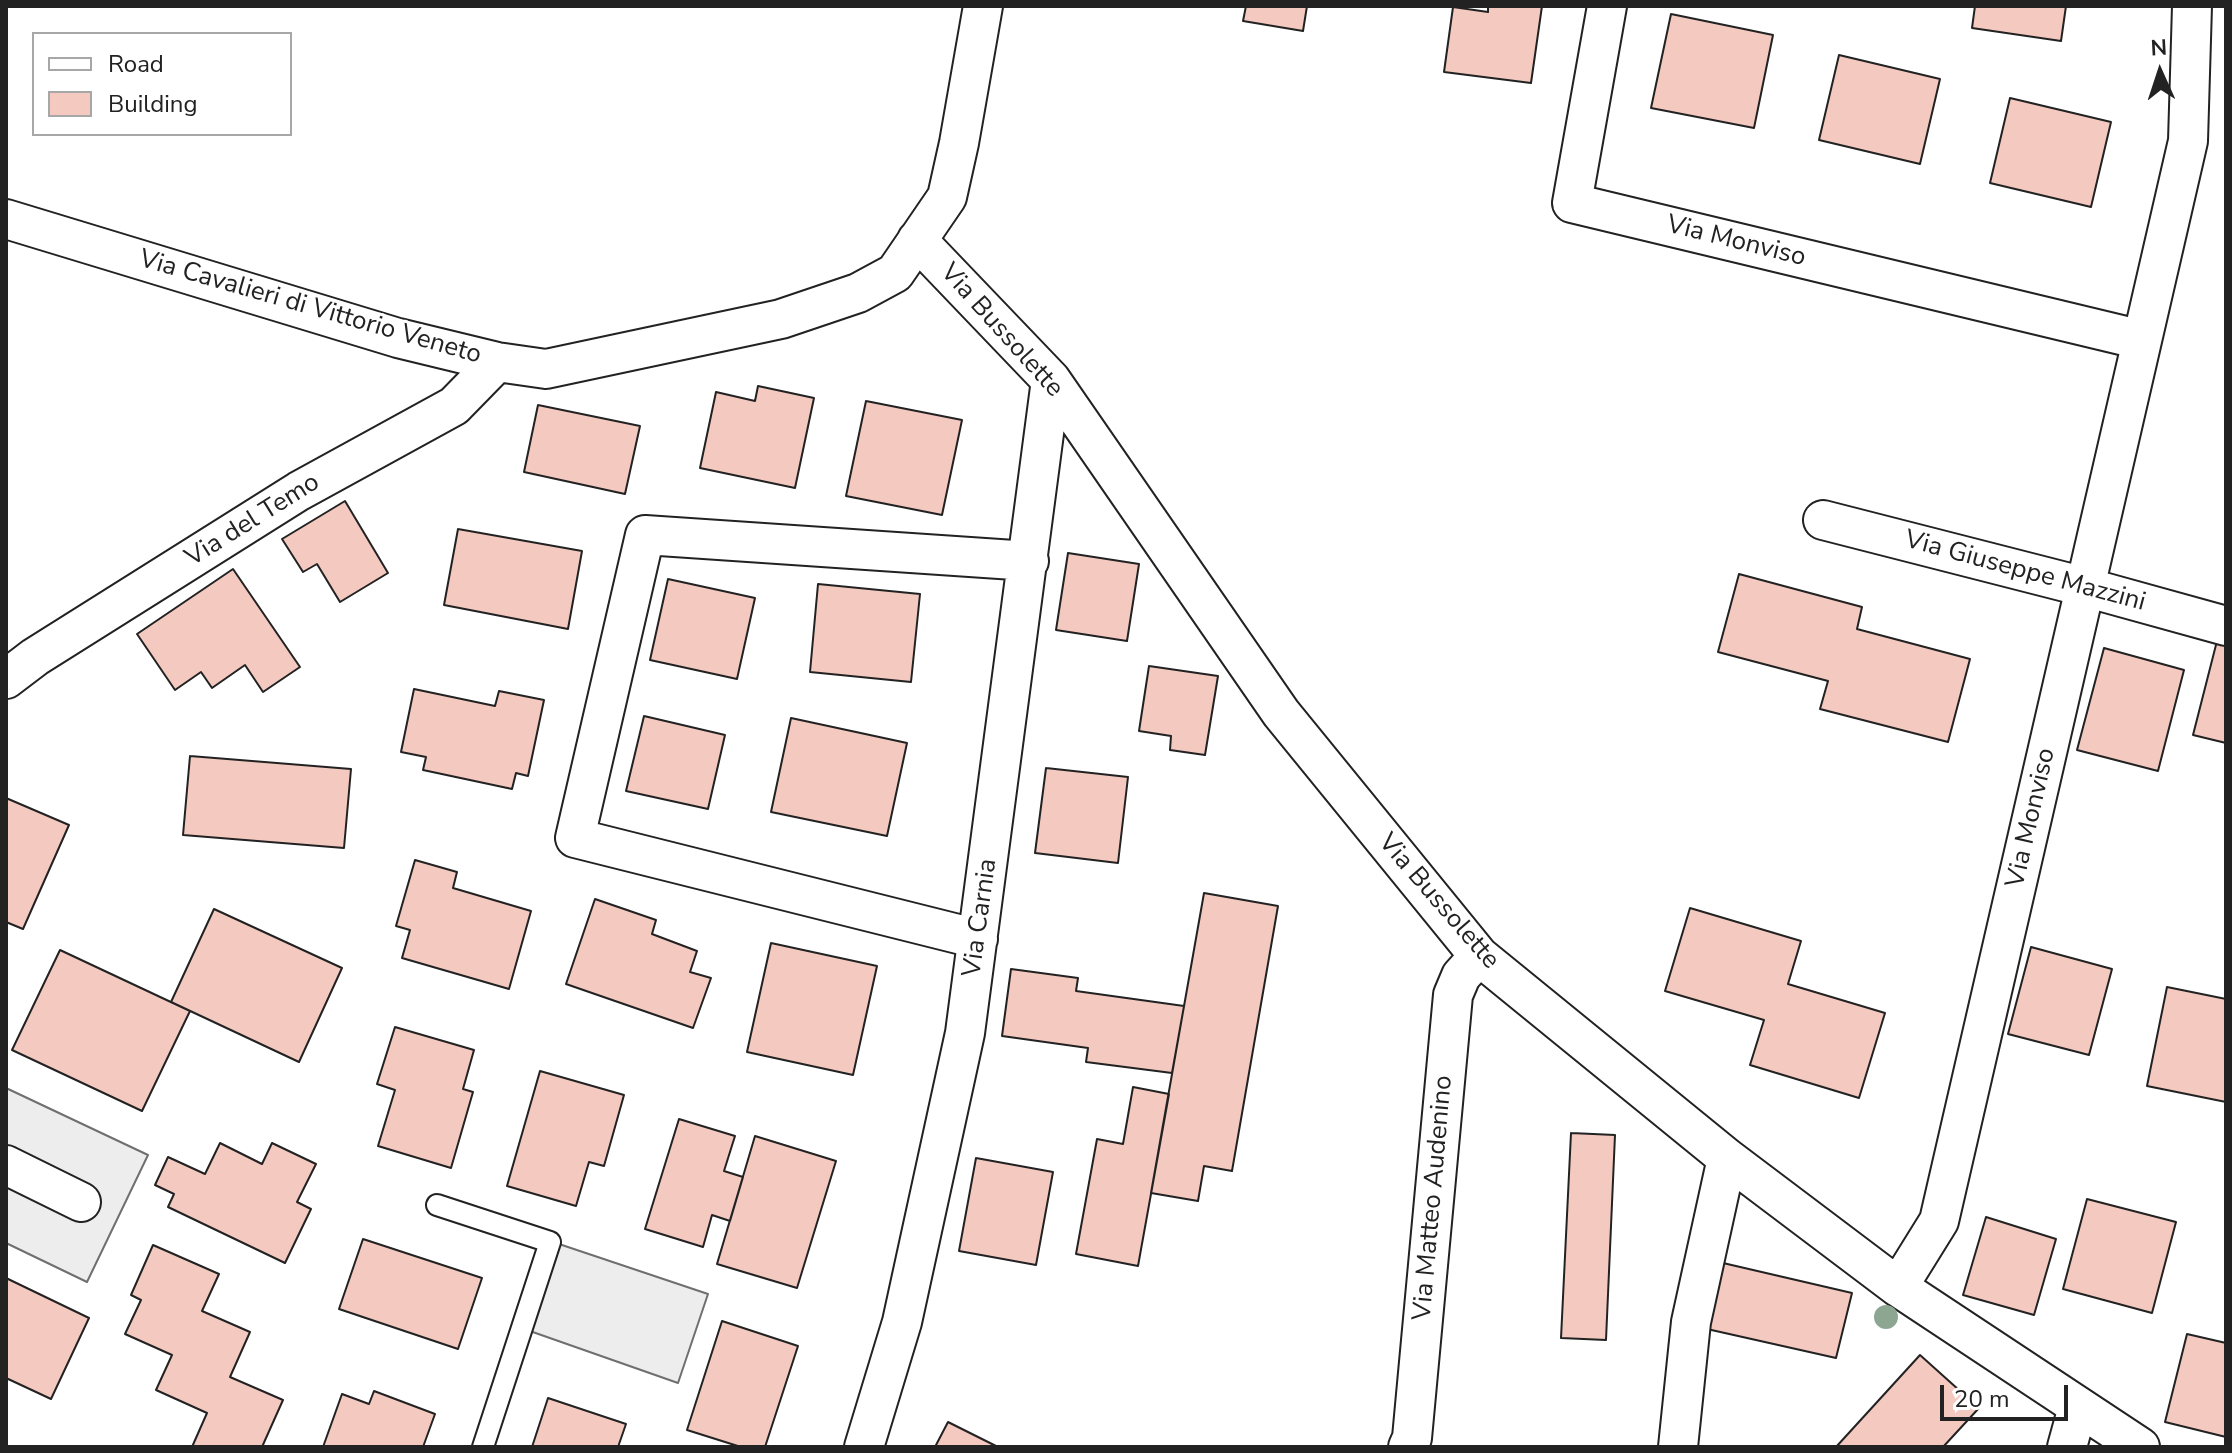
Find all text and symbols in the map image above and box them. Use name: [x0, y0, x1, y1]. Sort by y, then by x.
legend: [32, 32, 292, 136]
north arrow: [2120, 32, 2200, 112]
text: N: [2150, 33, 2168, 63]
text: Road: [108, 48, 164, 80]
text: Building: [108, 88, 198, 120]
street label: Via Monviso: [1663, 210, 1809, 274]
street label: Via Cavalieri di Vittorio Veneto: [135, 244, 485, 372]
street label: Via Bussolette: [933, 258, 1069, 404]
street label: Via del Temo: [180, 468, 326, 574]
street label: Via Giuseppe Mazzini: [1901, 525, 2149, 619]
street label: Via Monviso: [2001, 745, 2063, 891]
street label: Via Bussolette: [1371, 828, 1505, 976]
street label: Via Carnia: [957, 857, 1005, 979]
street label: Via Matteo Audenino: [1408, 1074, 1460, 1322]
scale bar: [1944, 1369, 2072, 1419]
text: 20 m: [1954, 1383, 2010, 1415]

